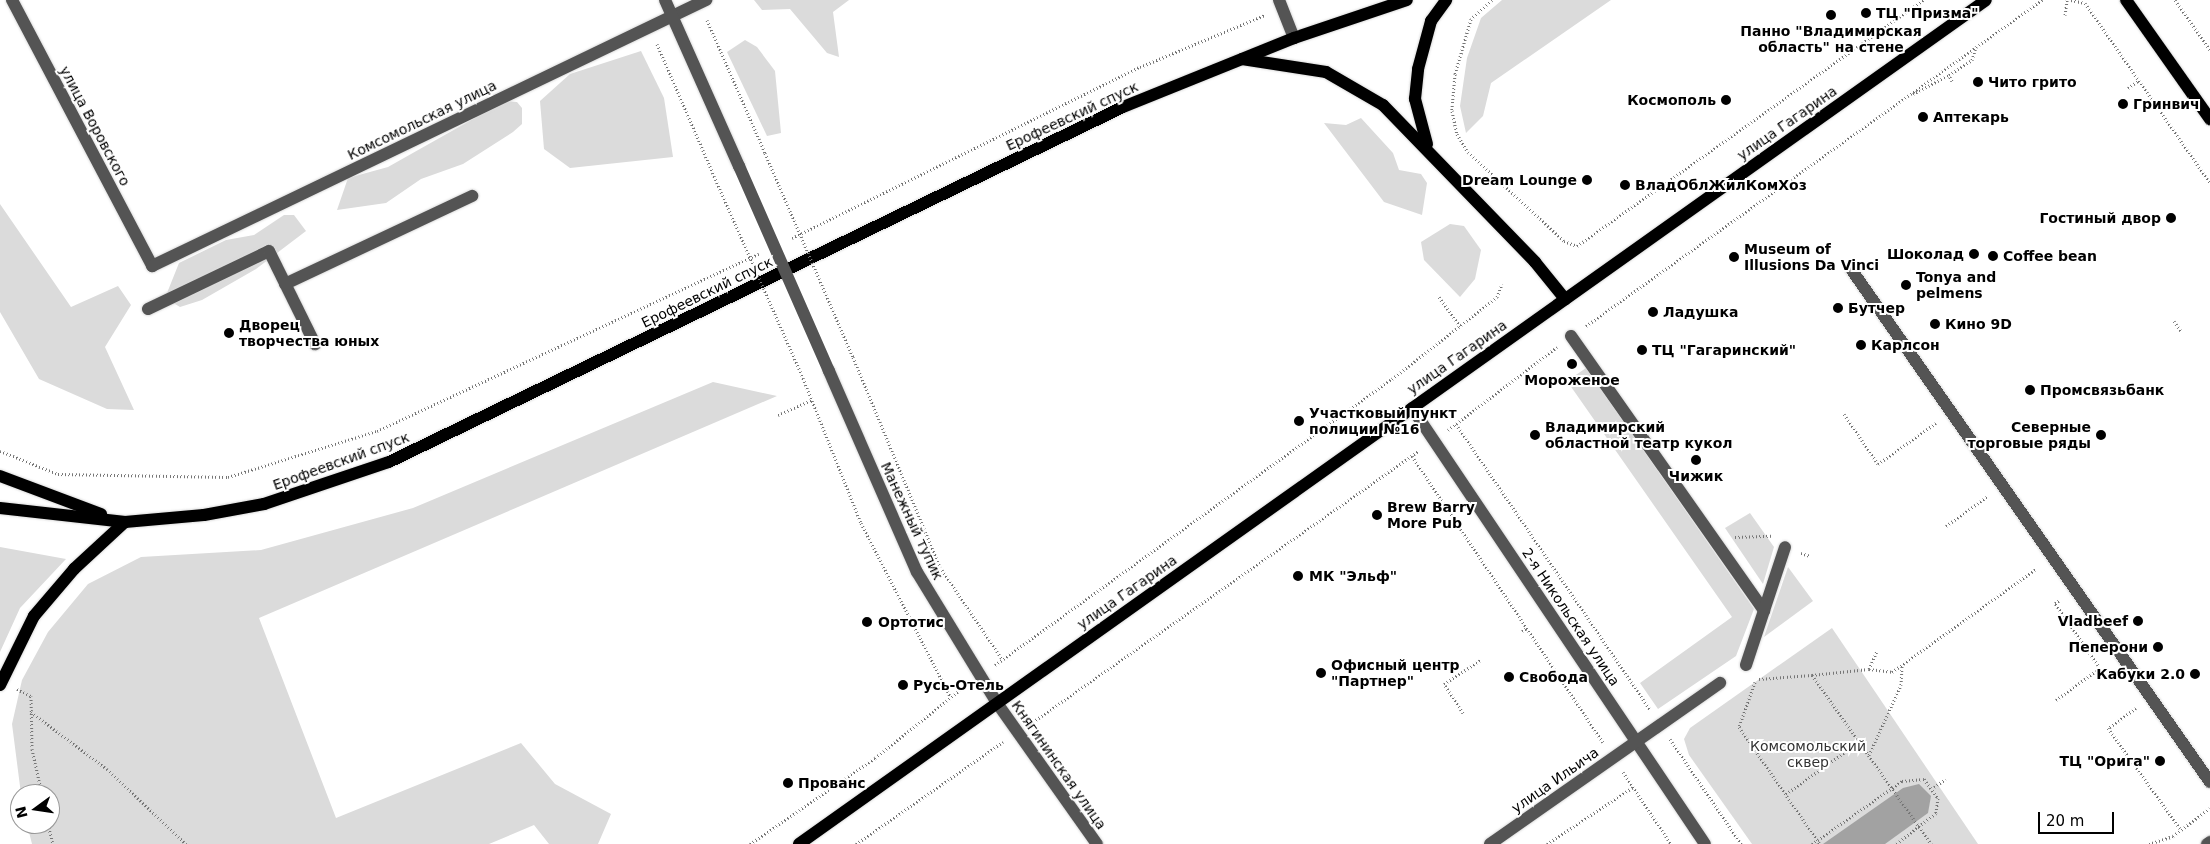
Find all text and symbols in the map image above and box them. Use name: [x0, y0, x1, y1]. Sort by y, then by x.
place label: ТЦ "Призма": [1876, 5, 1979, 21]
marker: ТЦ "Призма": [1860, 7, 1872, 19]
marker: Панно "Владимирская область" на стене: [1825, 9, 1837, 21]
place label: Панно "Владимирская область" на стене: [1740, 23, 1922, 56]
street label: улица Воровского: [56, 63, 134, 189]
place label: Чито грито: [1988, 74, 2077, 90]
marker: Чито грито: [1972, 76, 1984, 88]
street label: Комсомольская улица: [345, 77, 499, 163]
street label: Ерофеевский спуск: [1003, 78, 1141, 154]
street label: улица Гагарина: [1734, 82, 1840, 164]
place label: Космополь: [1627, 92, 1716, 108]
marker: Космополь: [1720, 94, 1732, 106]
place label: Гринвич: [2133, 96, 2200, 112]
marker: Гринвич: [2117, 98, 2129, 110]
place label: Аптекарь: [1933, 109, 2009, 125]
marker: Аптекарь: [1917, 111, 1929, 123]
place label: Dream Lounge: [1462, 172, 1577, 188]
marker: Dream Lounge: [1581, 174, 1593, 186]
place label: ВладОблЖилКомХоз: [1635, 177, 1807, 193]
marker: ВладОблЖилКомХоз: [1619, 179, 1631, 191]
place label: Гостиный двор: [2039, 210, 2161, 226]
marker: Гостиный двор: [2165, 212, 2177, 224]
place label: Museum of Illusions Da Vinci: [1744, 241, 1879, 274]
place label: Шоколад: [1887, 246, 1964, 262]
marker: Шоколад: [1968, 248, 1980, 260]
place label: Coffee bean: [2003, 248, 2097, 264]
marker: Coffee bean: [1987, 250, 1999, 262]
marker: Museum of Illusions Da Vinci: [1728, 251, 1740, 263]
street label: Ерофеевский спуск: [639, 253, 775, 331]
place label: Tonya and pelmens: [1916, 269, 1996, 302]
marker: Tonya and pelmens: [1900, 279, 1912, 291]
place label: Бутчер: [1848, 300, 1905, 316]
marker: Бутчер: [1832, 302, 1844, 314]
place label: Ладушка: [1663, 304, 1738, 320]
marker: Ладушка: [1647, 306, 1659, 318]
street label: улица Гагарина: [1404, 316, 1510, 398]
place label: Кино 9D: [1945, 316, 2012, 332]
place label: Дворец творчества юных: [239, 317, 379, 350]
marker: Кино 9D: [1929, 318, 1941, 330]
marker: Дворец творчества юных: [223, 327, 235, 339]
place label: Карлсон: [1871, 337, 1940, 353]
marker: Карлсон: [1855, 339, 1867, 351]
place label: ТЦ "Гагаринский": [1652, 342, 1796, 358]
marker: ТЦ "Гагаринский": [1636, 344, 1648, 356]
marker: Мороженое: [1566, 358, 1578, 370]
place label: Мороженое: [1524, 372, 1620, 388]
place label: Промсвязьбанк: [2040, 382, 2164, 398]
marker: Промсвязьбанк: [2024, 384, 2036, 396]
place label: Участковый пункт полиции №16: [1309, 405, 1457, 438]
marker: Участковый пункт полиции №16: [1293, 415, 1305, 427]
place label: Владимирский областной театр кукол: [1545, 419, 1733, 452]
place label: Северные торговые ряды: [1967, 419, 2091, 452]
street label: Ерофеевский спуск: [271, 429, 411, 493]
marker: Владимирский областной театр кукол: [1529, 429, 1541, 441]
marker: Северные торговые ряды: [2095, 429, 2107, 441]
marker: Чижик: [1690, 454, 1702, 466]
street label: Манежный тупик: [877, 459, 947, 583]
place label: Чижик: [1669, 468, 1723, 484]
place label: Brew Barry More Pub: [1387, 499, 1475, 532]
marker: Brew Barry More Pub: [1371, 509, 1383, 521]
street label: 2-я Никольская улица: [1519, 545, 1623, 689]
street label: улица Гагарина: [1074, 551, 1180, 633]
place label: МК "Эльф": [1309, 568, 1397, 584]
marker: МК "Эльф": [1291, 569, 1305, 583]
place label: Vladbeef: [2058, 613, 2128, 629]
place label: Ортотис: [878, 614, 944, 630]
marker: Ортотис: [860, 615, 874, 629]
marker: Vladbeef: [2132, 615, 2144, 627]
place label: Пеперони: [2068, 639, 2148, 655]
marker: Пеперони: [2152, 641, 2164, 653]
place label: Офисный центр "Партнер": [1331, 657, 1460, 690]
place label: Кабуки 2.0: [2096, 666, 2185, 682]
marker: Офисный центр "Партнер": [1315, 667, 1327, 679]
marker: Кабуки 2.0: [2189, 668, 2201, 680]
place label: Свобода: [1519, 669, 1588, 685]
marker: Свобода: [1503, 671, 1515, 683]
place label: Русь-Отель: [913, 677, 1004, 693]
marker: Русь-Отель: [897, 679, 909, 691]
street label: Княгининская улица: [1008, 697, 1110, 833]
park label: Комсомольский сквер: [1750, 738, 1866, 770]
street label: улица Ильича: [1508, 744, 1602, 816]
place label: ТЦ "Орига": [2060, 753, 2150, 769]
marker: ТЦ "Орига": [2154, 755, 2166, 767]
place label: Прованс: [798, 775, 866, 791]
marker: Прованс: [782, 777, 794, 789]
north arrow: [10, 784, 60, 834]
scale bar: [2040, 802, 2116, 834]
text: N: [12, 805, 31, 820]
text: 20 m: [2046, 812, 2084, 830]

